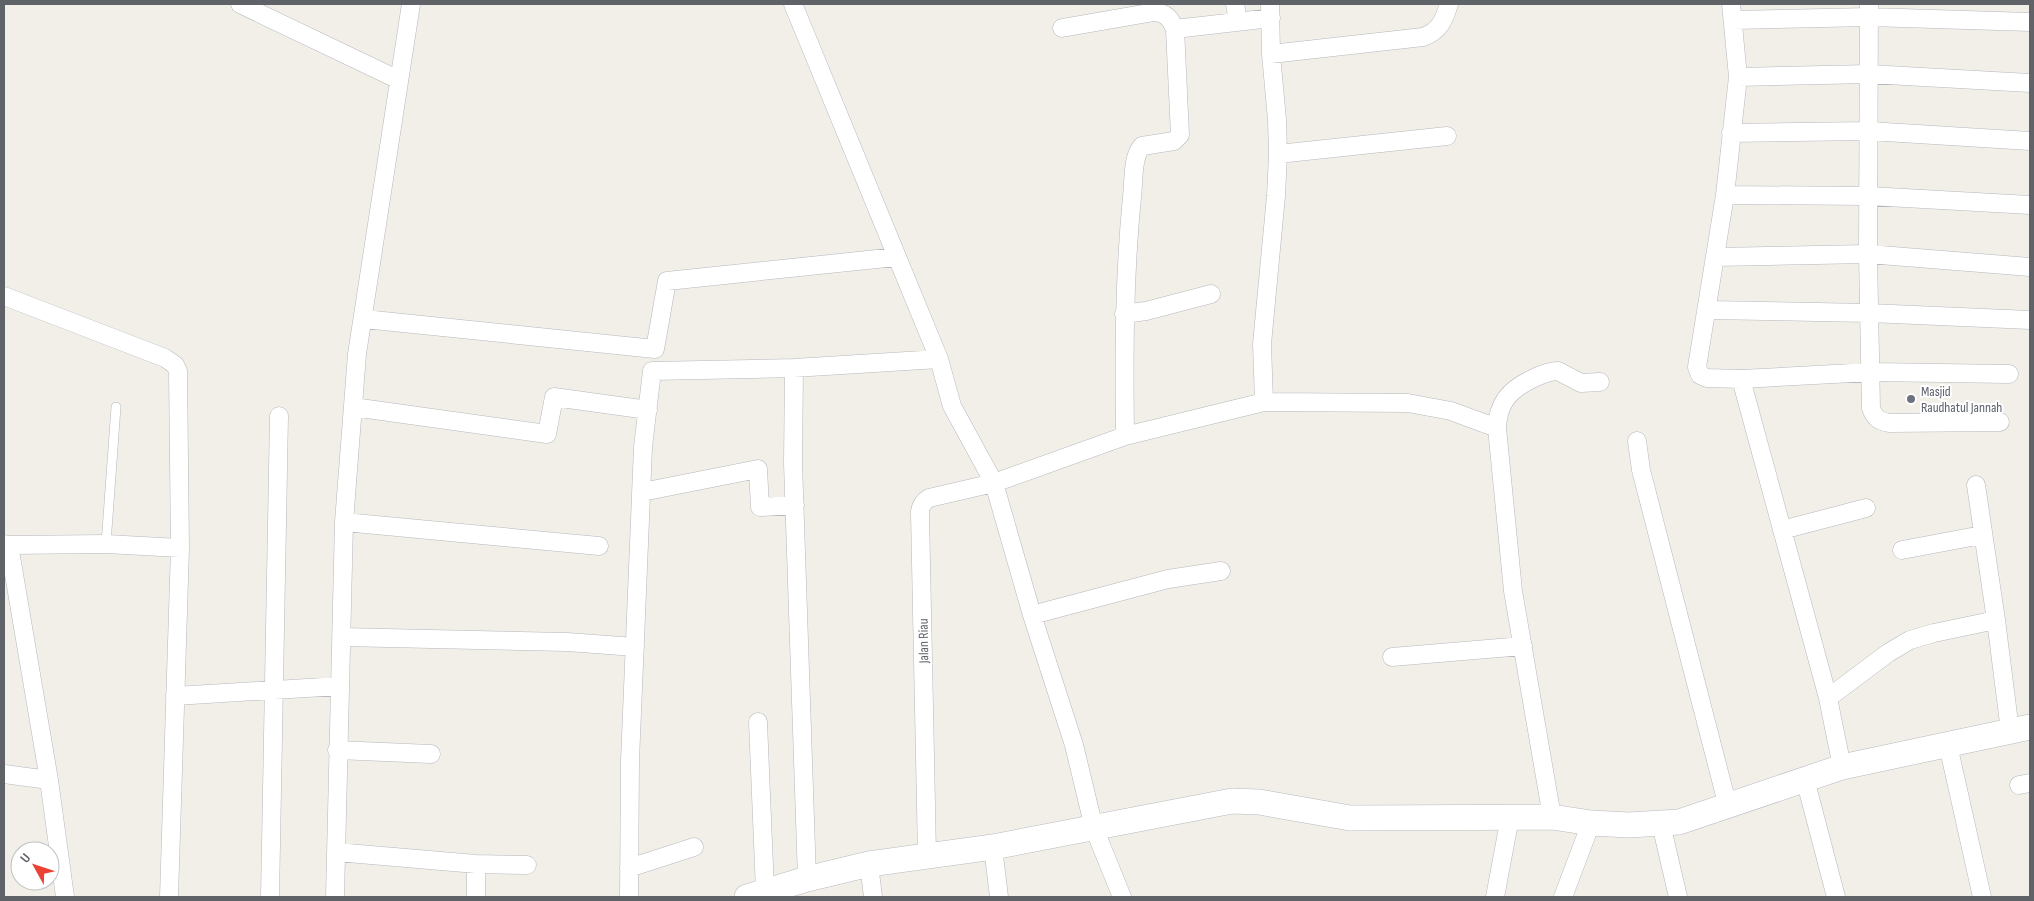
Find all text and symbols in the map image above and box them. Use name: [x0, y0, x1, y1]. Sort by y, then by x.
place label: Masjid Raudhatul Jannah: [1921, 383, 2002, 416]
marker: Masjid Raudhatul Jannah: [1905, 393, 1917, 405]
street label: Jalan Riau: [915, 618, 932, 665]
north arrow: [10, 841, 60, 891]
text: U: [17, 850, 34, 866]

